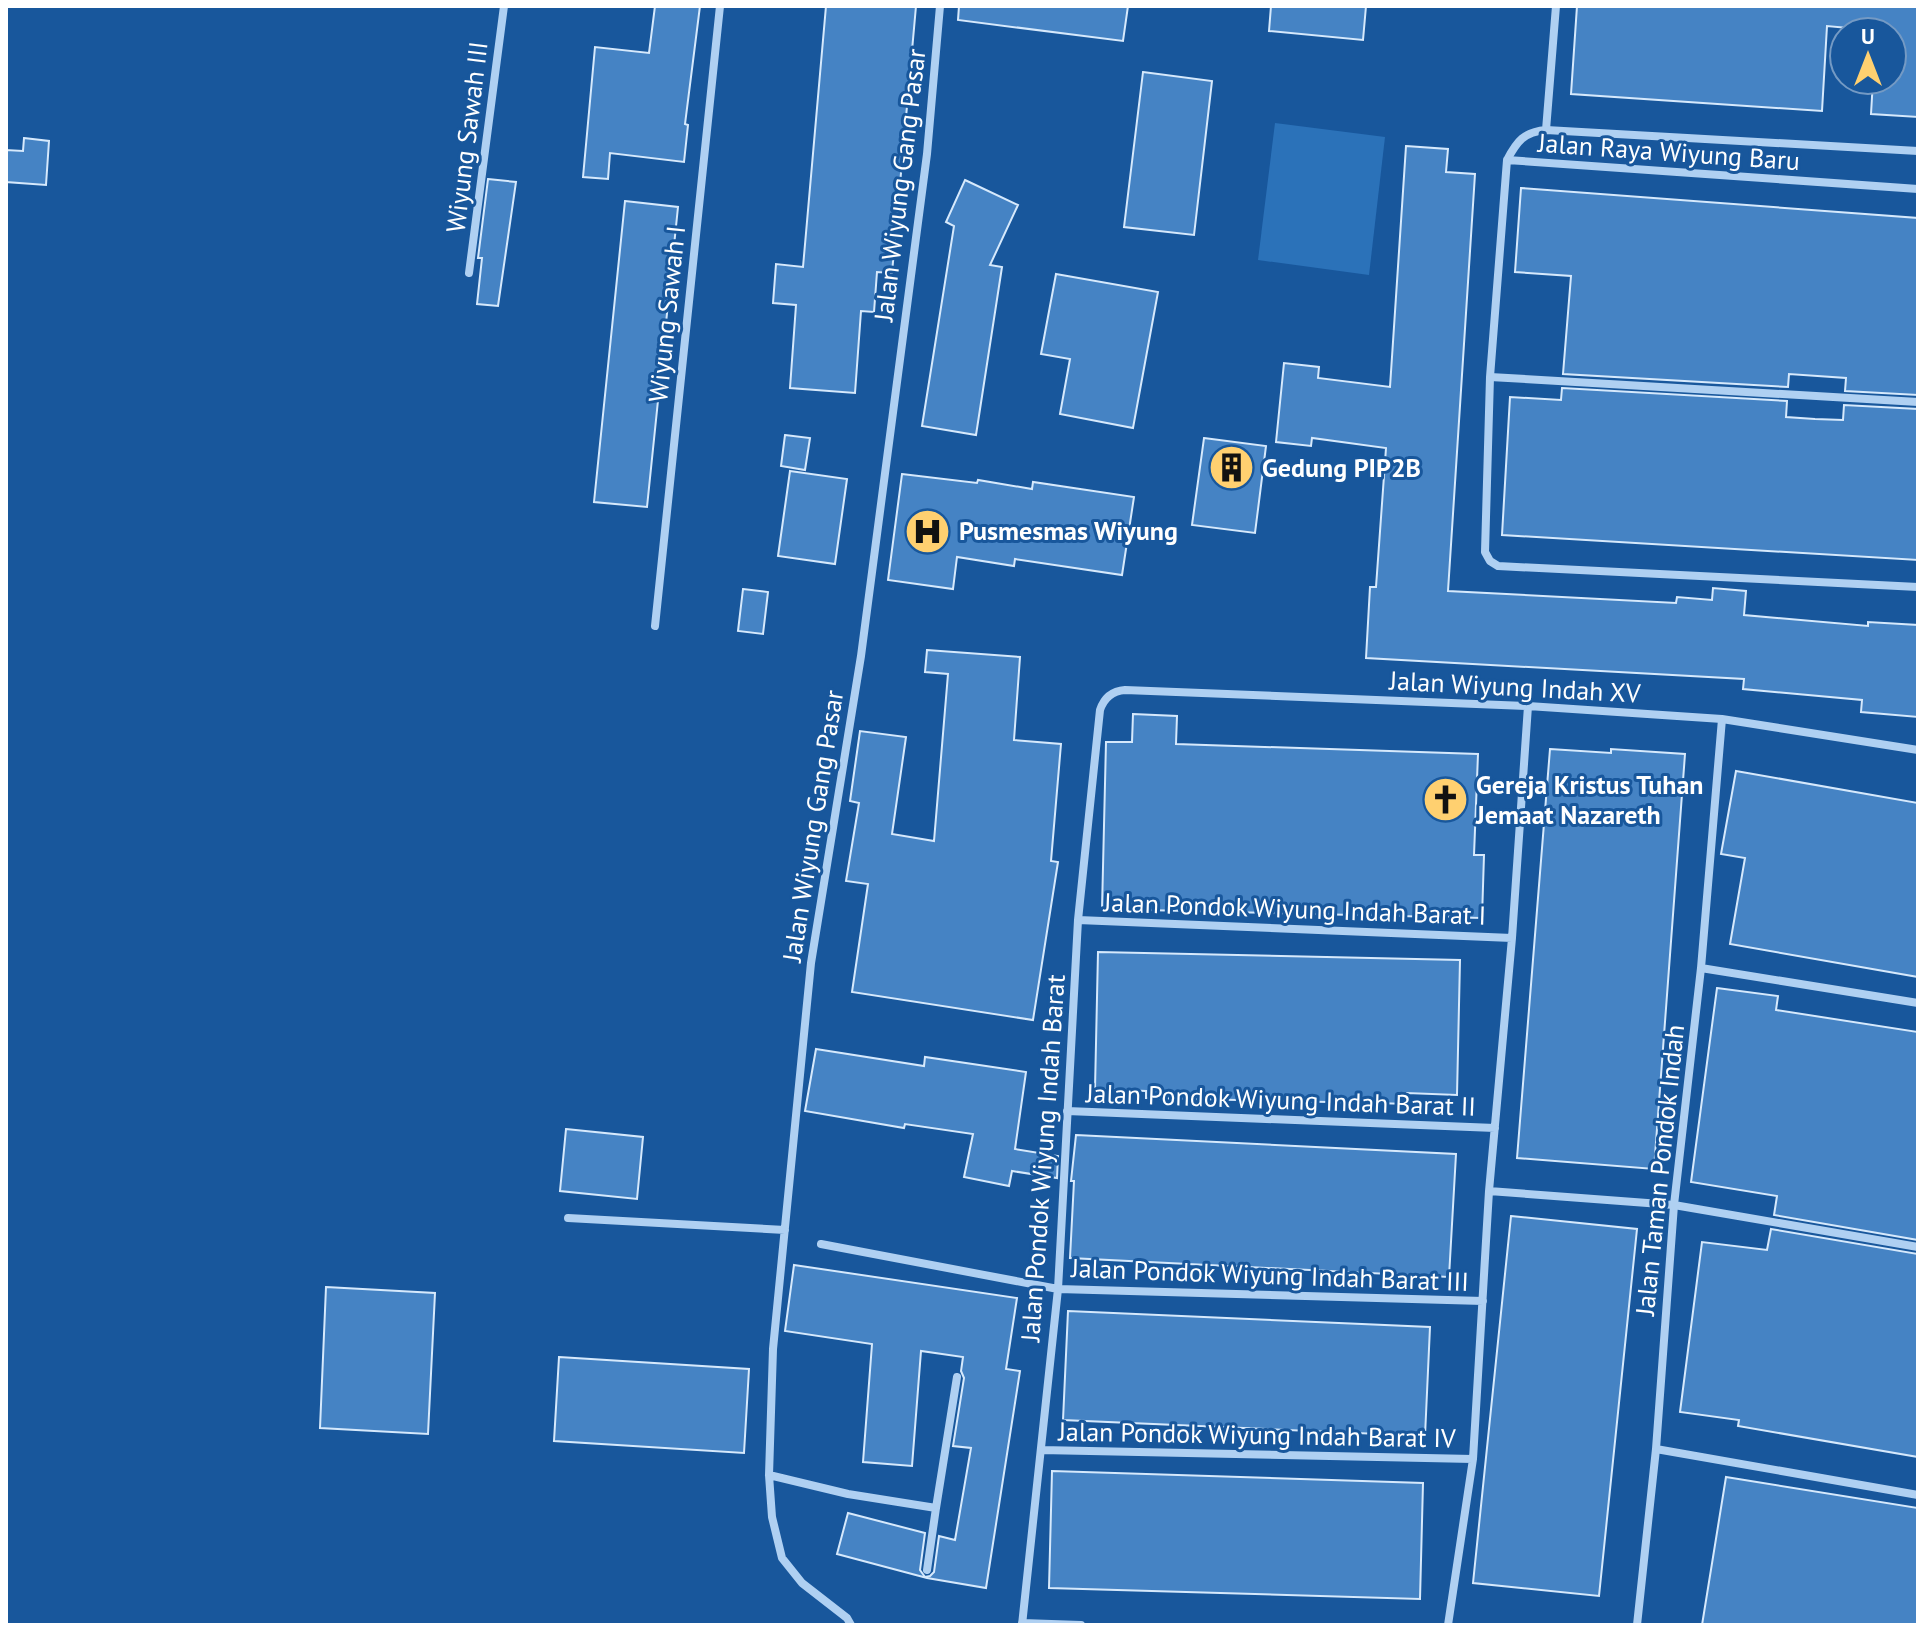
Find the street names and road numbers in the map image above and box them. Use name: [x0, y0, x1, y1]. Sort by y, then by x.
street label: Wiyung Sawah III: [438, 39, 495, 234]
street label: Jalan Wiyung Gang Pasar: [866, 47, 933, 324]
street label: Jalan Raya Wiyung Baru: [1536, 126, 1801, 177]
street label: Wiyung Sawah I: [641, 224, 692, 404]
street label: Jalan Wiyung Indah XV: [1388, 663, 1642, 710]
street label: Jalan Wiyung Gang Pasar: [775, 688, 850, 965]
street label: Jalan Pondok Wiyung Indah Barat I: [1102, 885, 1487, 932]
street label: Jalan Pondok Wiyung Indah Barat: [1013, 973, 1072, 1344]
street label: Jalan Taman Pondok Indah: [1628, 1023, 1691, 1318]
street label: Jalan Pondok Wiyung Indah Barat II: [1084, 1076, 1477, 1123]
street label: Jalan Pondok Wiyung Indah Barat III: [1070, 1251, 1469, 1298]
street label: Jalan Pondok Wiyung Indah Barat IV: [1057, 1415, 1456, 1454]

